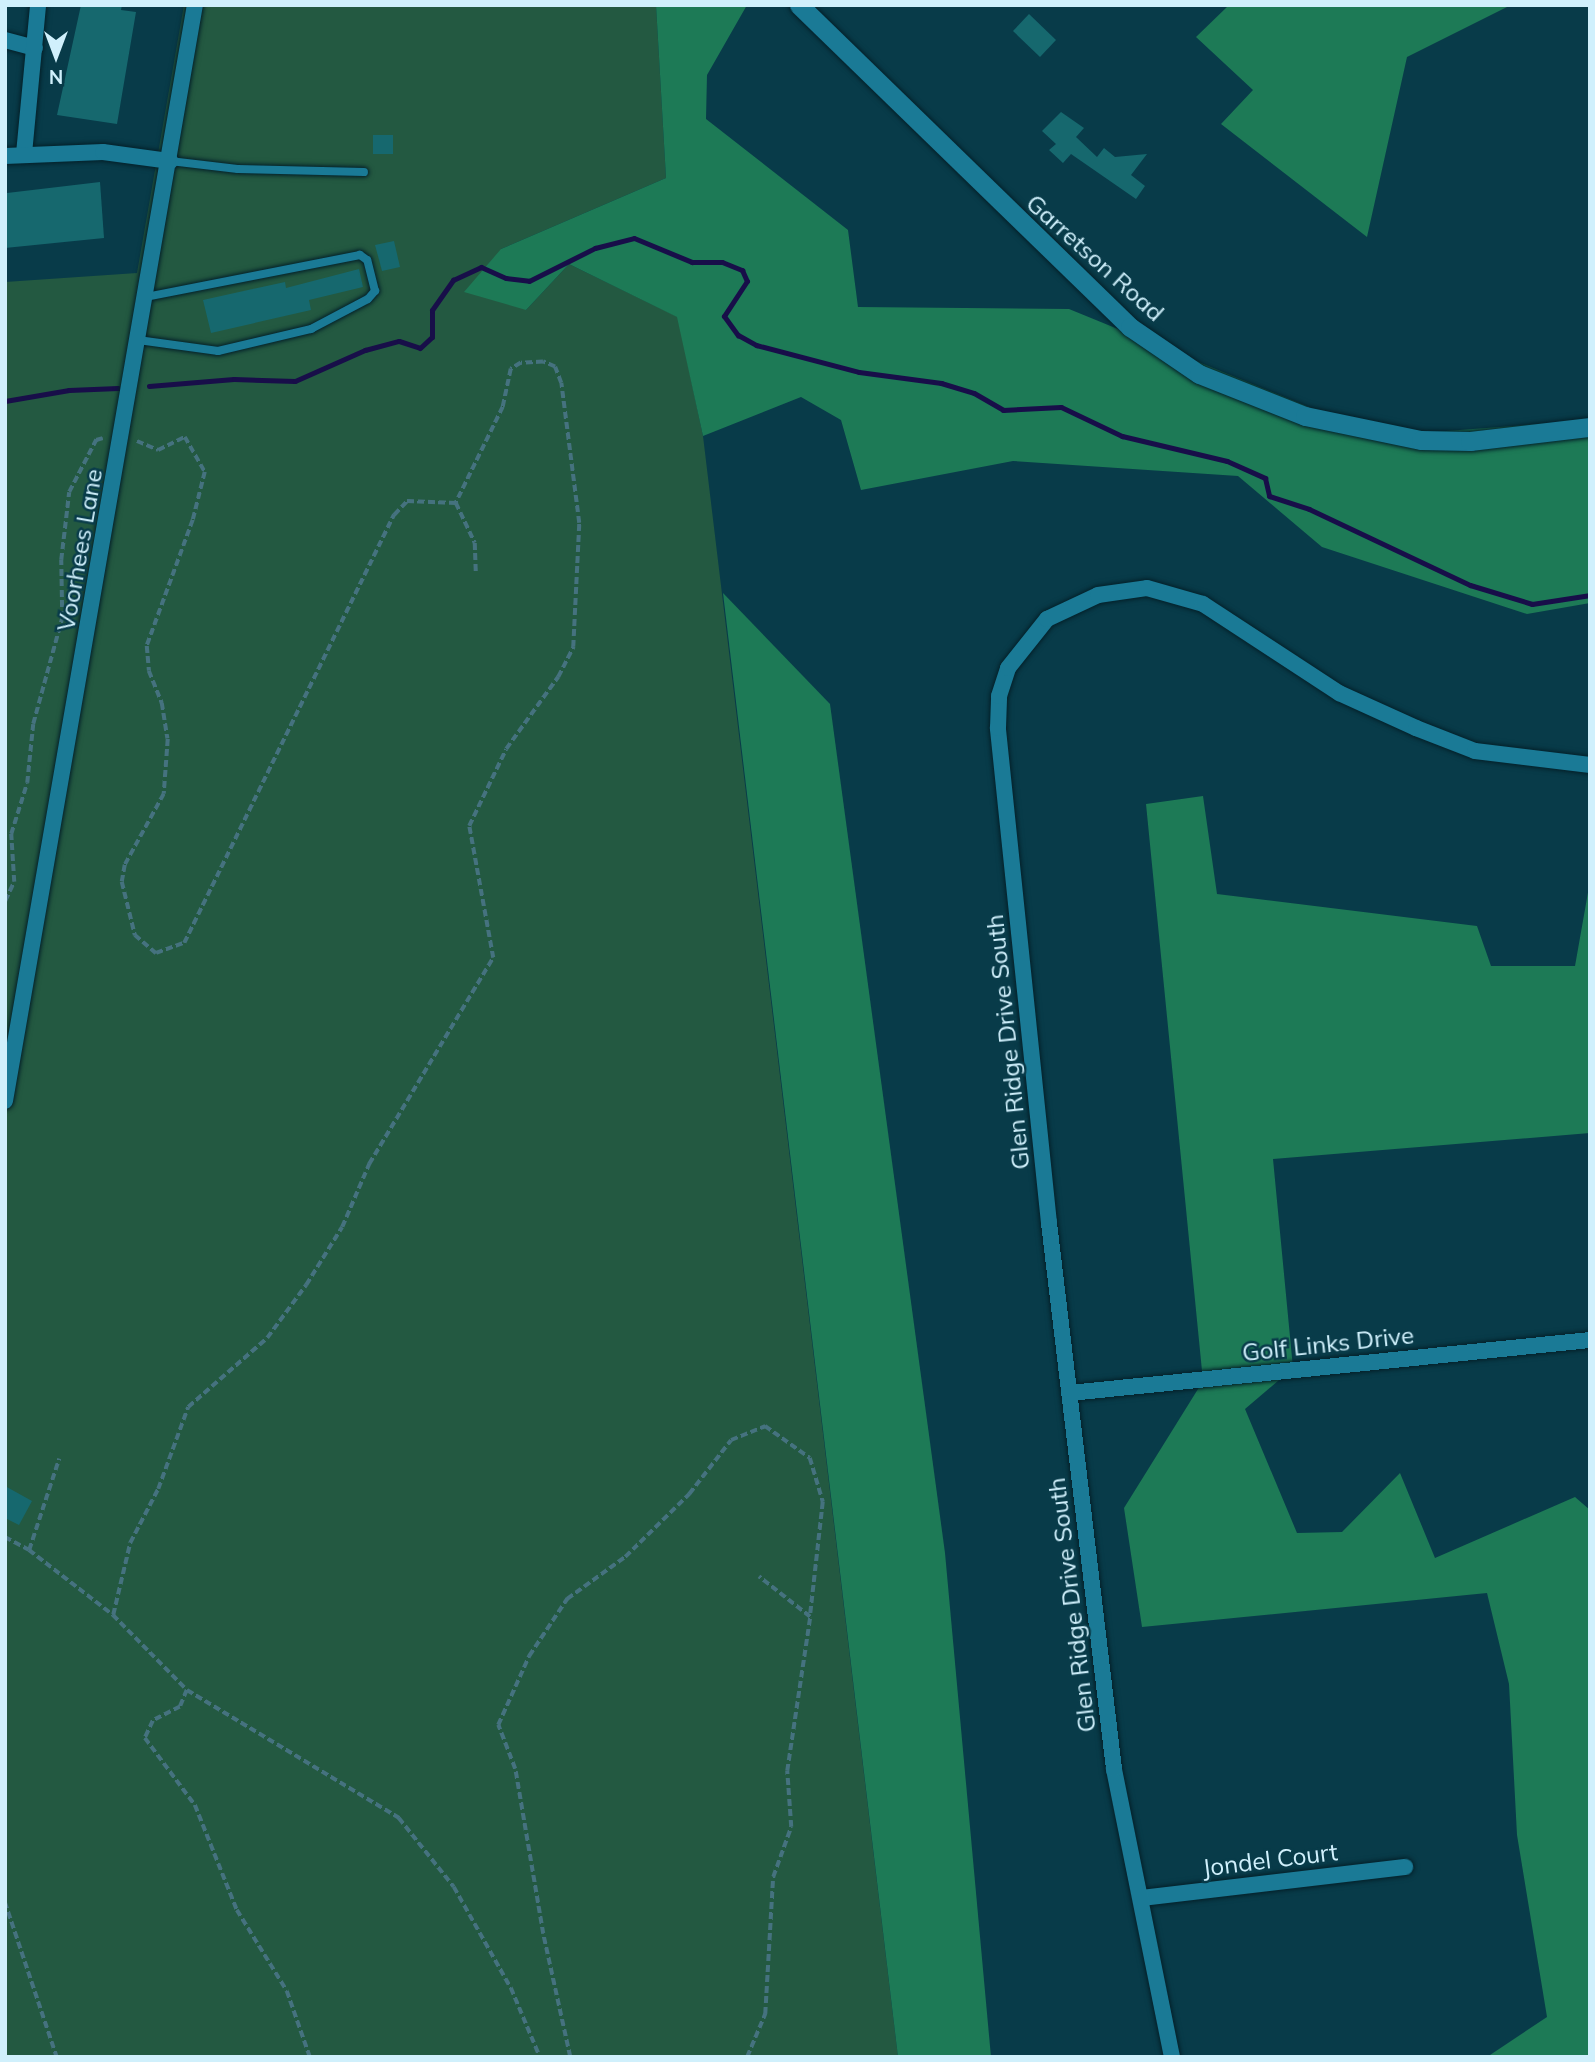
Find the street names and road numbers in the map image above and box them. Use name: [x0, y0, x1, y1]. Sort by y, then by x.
street label: Garretson Road: [1020, 189, 1170, 327]
street label: Voorhees Lane: [52, 467, 108, 633]
street label: Glen Ridge Drive South: [980, 913, 1036, 1171]
street label: Golf Links Drive: [1241, 1321, 1415, 1367]
street label: Glen Ridge Drive South: [1042, 1476, 1102, 1734]
street label: Jondel Court: [1201, 1837, 1339, 1883]

